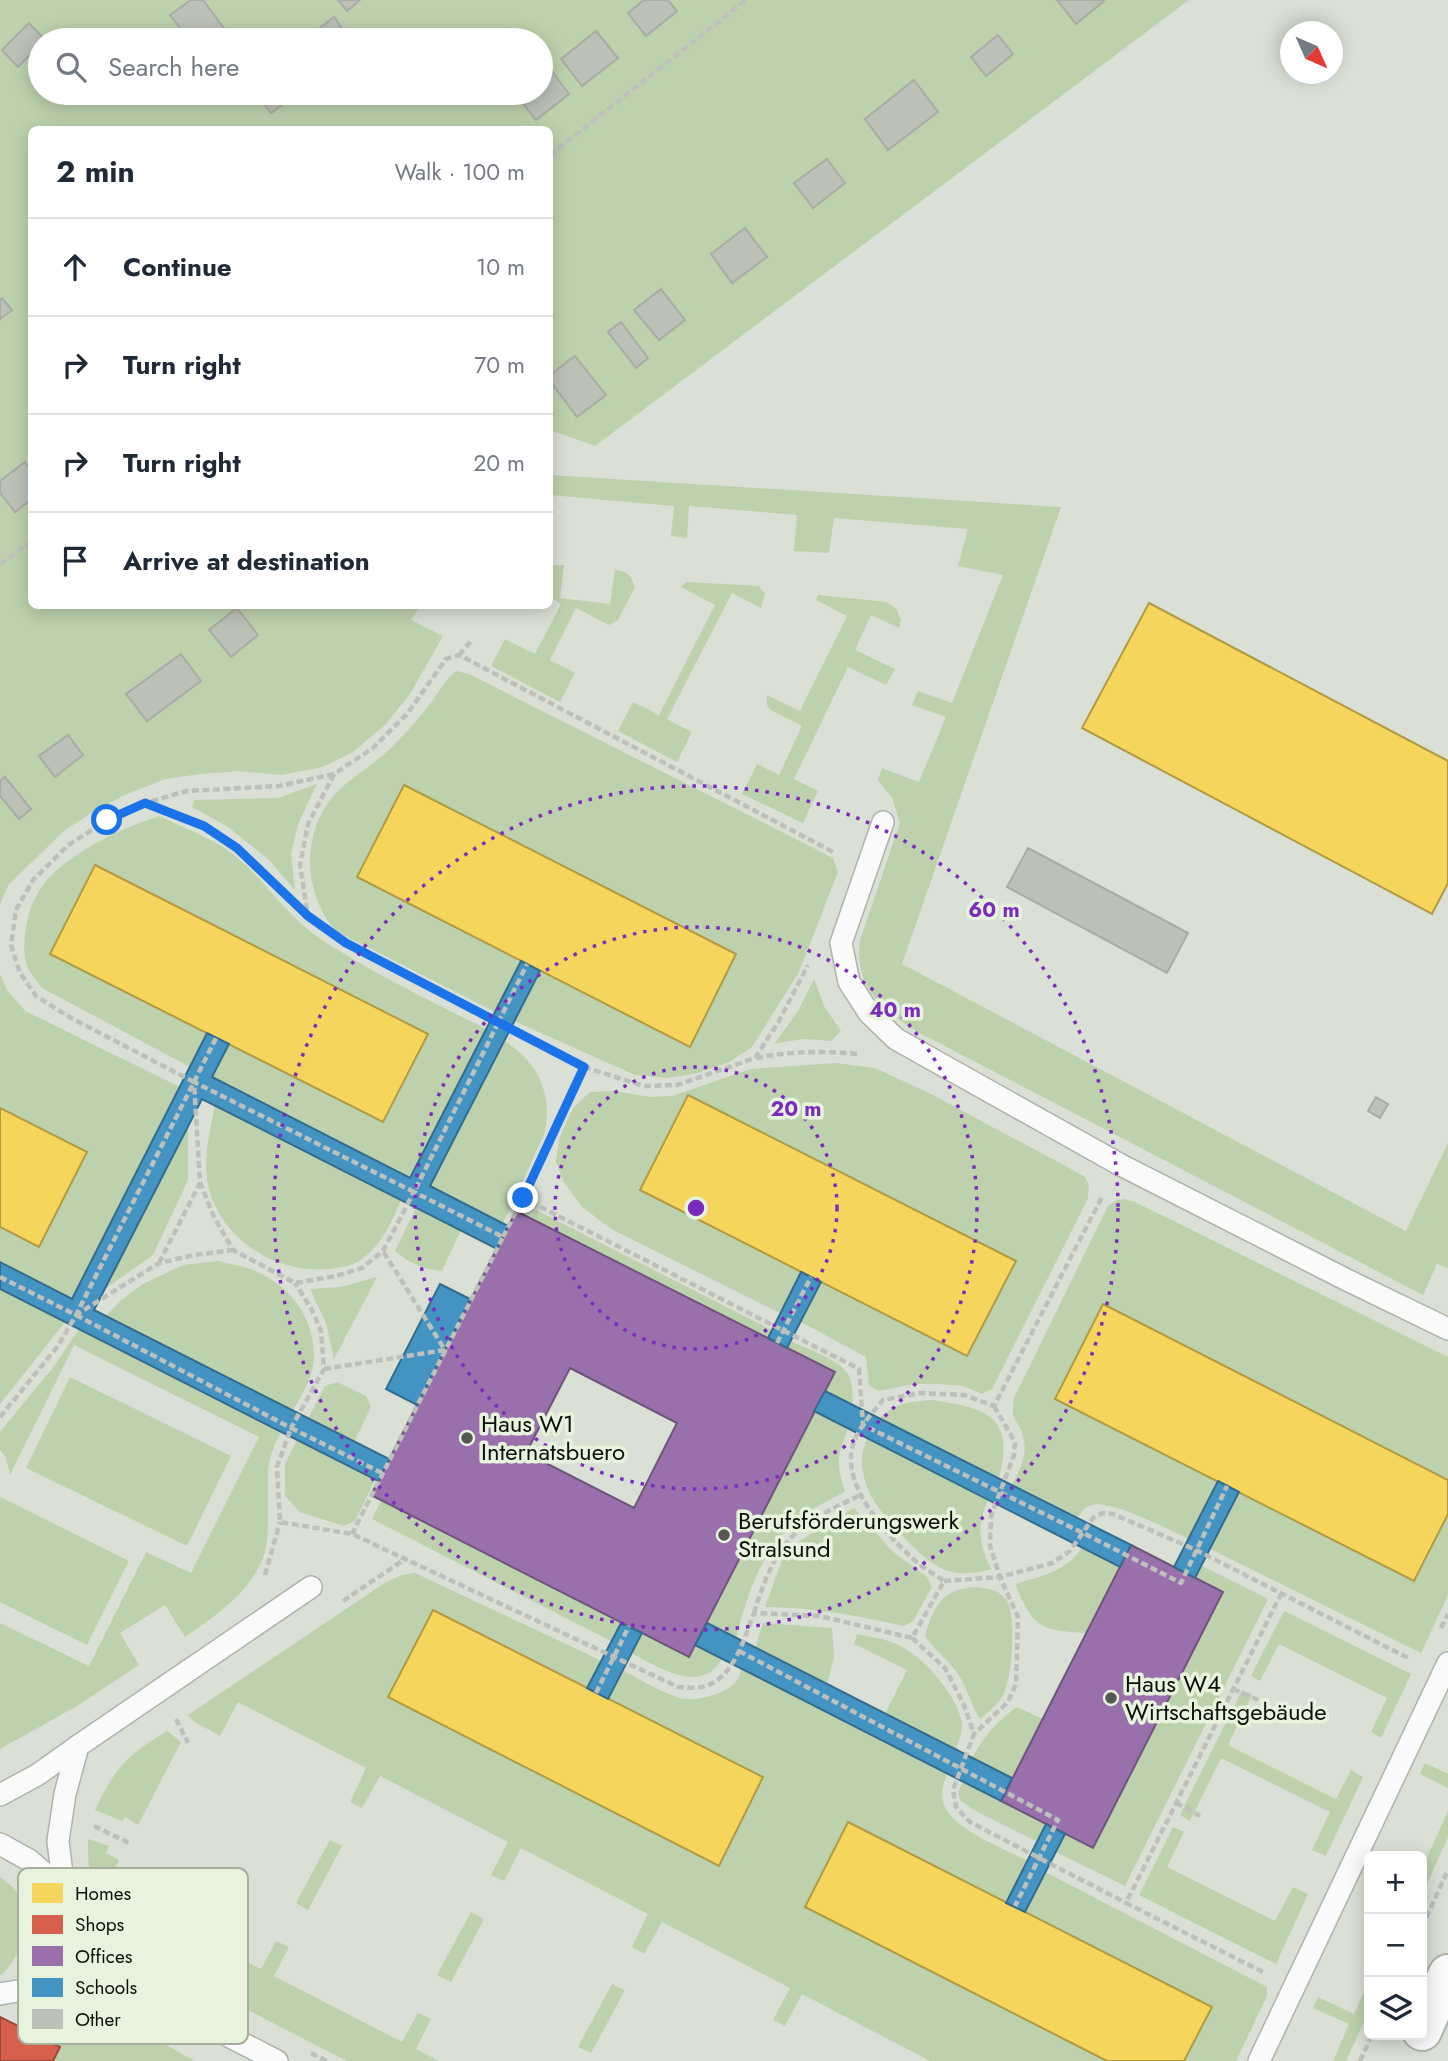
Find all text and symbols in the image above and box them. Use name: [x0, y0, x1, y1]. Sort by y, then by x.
north arrow: [1280, 21, 1343, 84]
search box: [28, 28, 553, 105]
icon: search: [52, 48, 90, 86]
text: Search here: [108, 48, 240, 86]
text: 2 min: [56, 150, 135, 193]
text: Walk · 100 m: [395, 155, 525, 189]
icon: ahead: [56, 248, 94, 286]
text: Continue: [123, 248, 232, 286]
text: 10 m: [476, 250, 525, 284]
icon: right: [56, 346, 94, 384]
text: Turn right: [123, 346, 241, 384]
text: 70 m: [474, 348, 525, 382]
icon: right: [56, 444, 94, 482]
text: Turn right: [123, 444, 241, 482]
text: 20 m: [473, 446, 525, 480]
icon: arrive: [56, 542, 94, 580]
text: Arrive at destination: [123, 542, 370, 580]
route start: [91, 804, 122, 835]
text: 60 m: [968, 895, 1020, 925]
text: 40 m: [869, 995, 921, 1025]
text: 20 m: [770, 1094, 822, 1124]
route end: [507, 1182, 538, 1213]
centre of rings: [684, 1196, 708, 1220]
place label: Haus W1 Internatsbuero: [481, 1406, 625, 1469]
marker: Haus W1 Internatsbuero: [459, 1430, 475, 1446]
place label: Berufsförderungswerk Stralsund: [738, 1503, 960, 1566]
marker: Berufsförderungswerk Stralsund: [716, 1527, 732, 1543]
place label: Haus W4 Wirtschaftsgebäude: [1125, 1666, 1327, 1729]
marker: Haus W4 Wirtschaftsgebäude: [1103, 1690, 1119, 1706]
map controls: [1364, 1851, 1427, 2040]
button: +: [1364, 1851, 1427, 1914]
legend: [18, 1868, 248, 2044]
text: Homes: [75, 1880, 132, 1907]
text: Shops: [75, 1911, 125, 1938]
button: −: [1364, 1914, 1427, 1977]
text: Offices: [75, 1943, 133, 1970]
text: Schools: [75, 1974, 138, 2001]
button: layers: [1364, 1977, 1427, 2040]
text: Other: [75, 2006, 121, 2033]

